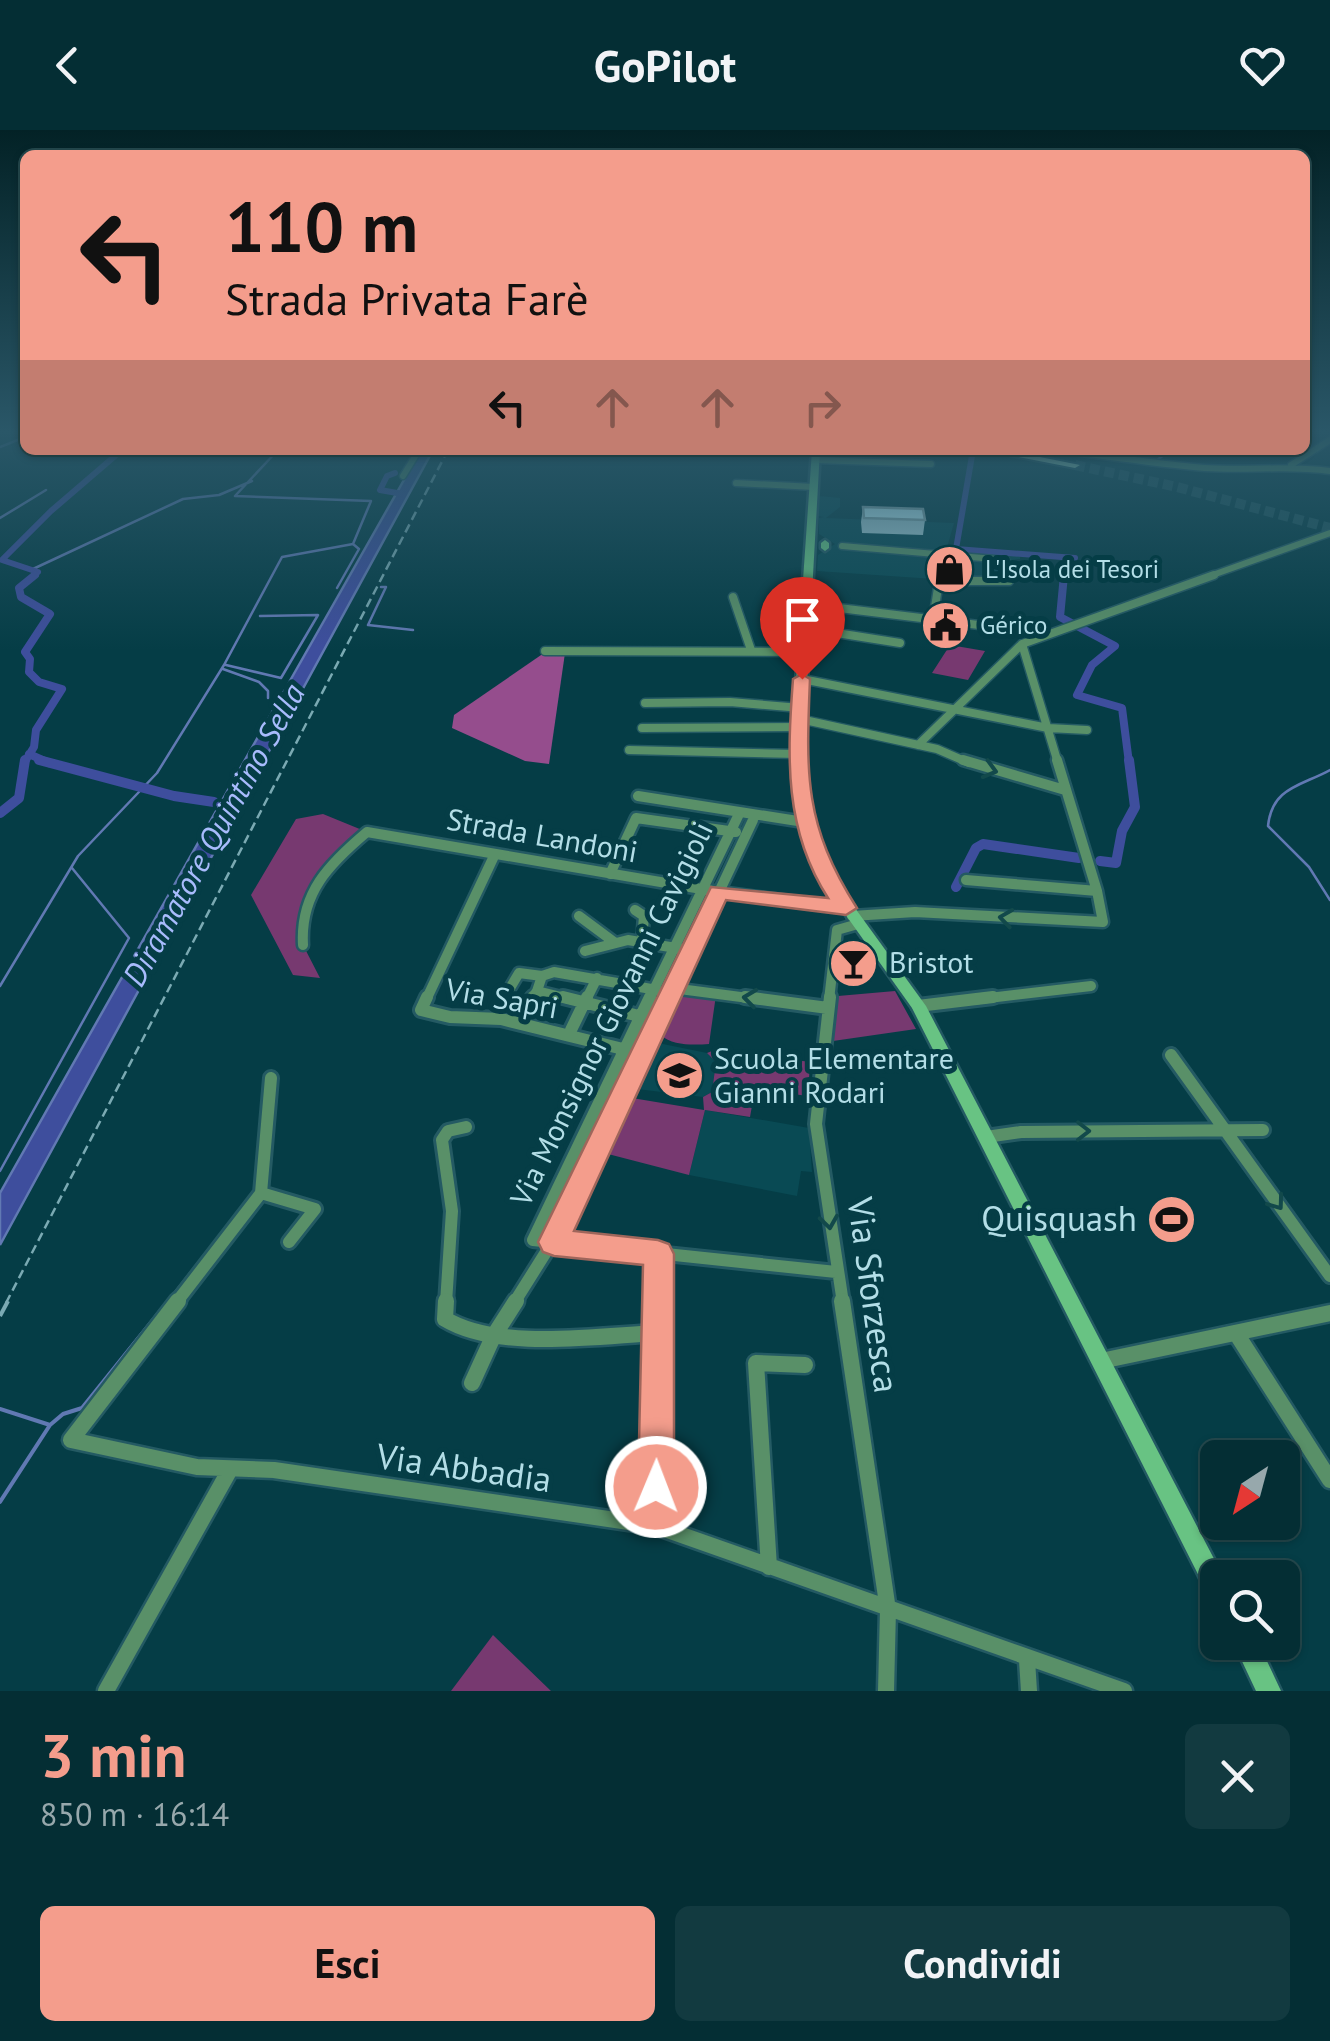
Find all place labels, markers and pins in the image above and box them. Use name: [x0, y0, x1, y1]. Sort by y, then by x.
shop icon: L'Isola dei Tesori: [924, 543, 976, 595]
place label: L'Isola dei Tesori: [985, 553, 1159, 585]
pin: [760, 577, 845, 680]
public building icon: Gérico: [919, 599, 971, 651]
place label: Gérico: [980, 609, 1047, 641]
bar icon: Bristot: [828, 937, 880, 989]
place label: Bristot: [889, 942, 973, 981]
place label: Scuola Elementare Gianni Rodari: [714, 1038, 954, 1111]
school or university icon: Scuola Elementare Gianni Rodari: [653, 1050, 705, 1102]
sports icon: Quisquash: [1146, 1193, 1198, 1245]
place label: Quisquash: [981, 1195, 1137, 1241]

